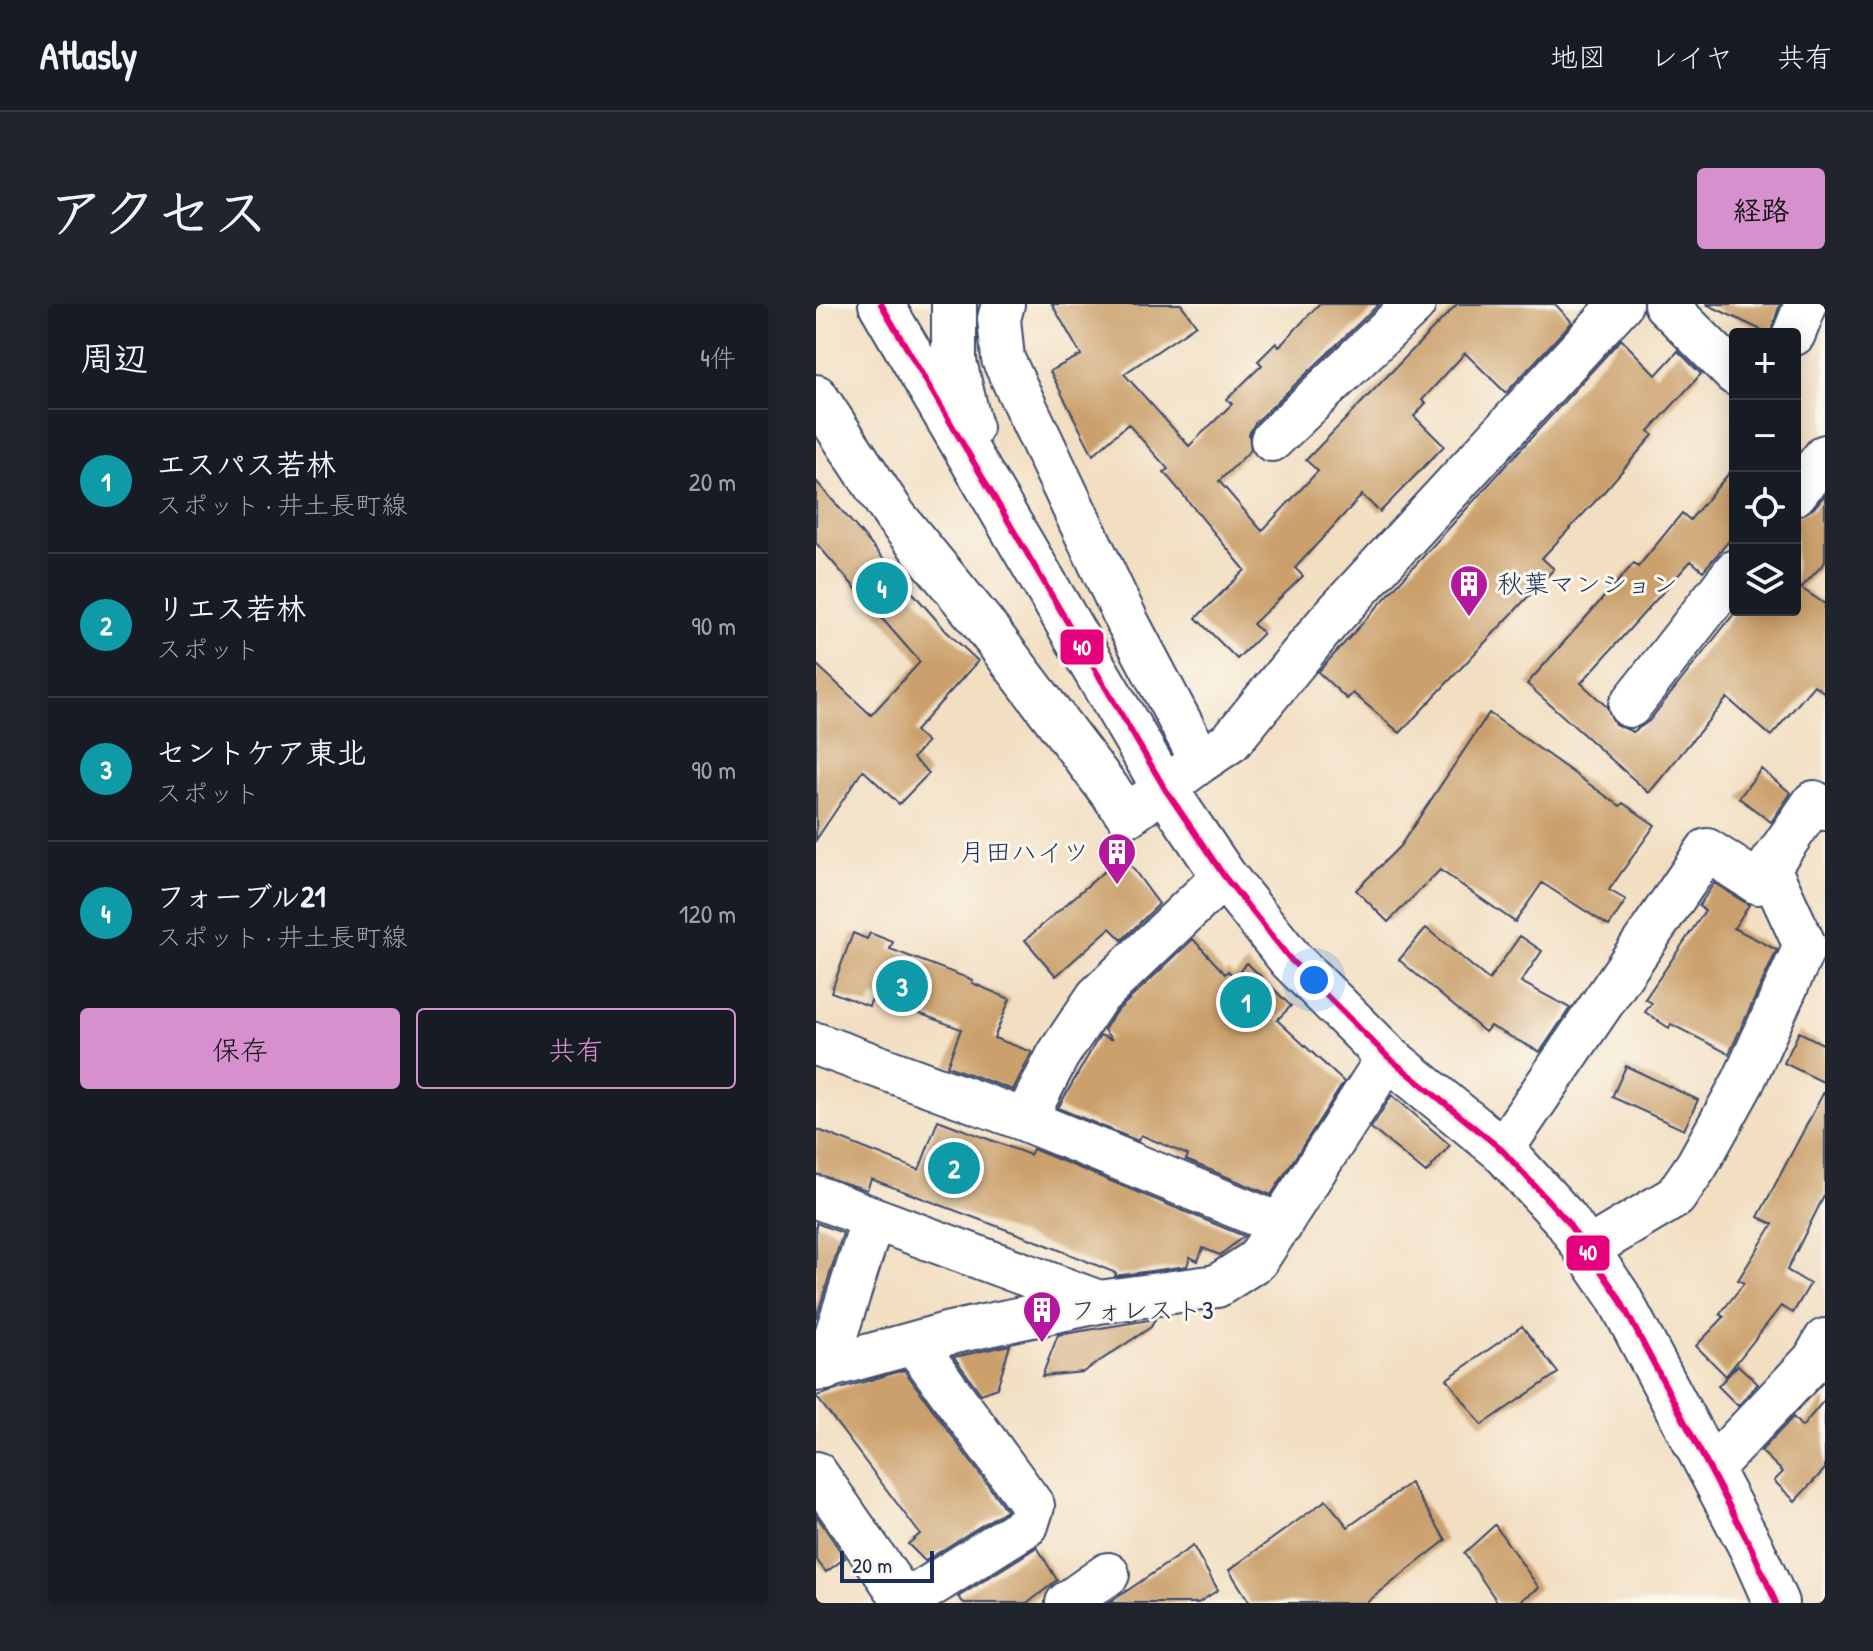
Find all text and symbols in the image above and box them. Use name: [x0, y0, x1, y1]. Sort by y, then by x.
text: Atlasly: [40, 29, 137, 81]
text: 地図: [1550, 38, 1606, 76]
text: レイヤ: [1650, 38, 1733, 76]
text: 共有: [1777, 38, 1833, 76]
button: 経路: [1697, 168, 1825, 249]
text: アクセス: [48, 174, 269, 249]
map controls: [1729, 328, 1801, 616]
button: +: [1729, 328, 1801, 400]
text: 周辺: [80, 335, 148, 381]
text: 4件: [700, 340, 736, 375]
button: −: [1729, 400, 1801, 472]
text: エスパス若林: [156, 444, 336, 484]
text: 1: [101, 464, 111, 499]
text: 20 m: [689, 464, 736, 499]
button: locate: [1729, 472, 1801, 544]
text: スポット · 井土長町線: [156, 487, 407, 522]
button: layers: [1729, 544, 1801, 616]
pin: 4: [856, 558, 908, 618]
building icon: 秋葉マンション: [1448, 563, 1490, 618]
place label: 秋葉マンション: [1497, 566, 1678, 601]
text: リエス若林: [156, 588, 306, 628]
text: 2: [100, 608, 112, 643]
text: 90 m: [691, 608, 736, 643]
line badge: 40: [1059, 628, 1105, 666]
text: スポット: [156, 631, 260, 666]
text: 40: [1073, 632, 1091, 662]
text: セントケア東北: [156, 732, 366, 772]
text: 3: [100, 752, 112, 787]
text: 90 m: [691, 752, 736, 787]
text: スポット: [156, 775, 260, 810]
building icon: 月田ハイツ: [1096, 831, 1138, 886]
place label: 月田ハイツ: [959, 834, 1089, 869]
text: フォーブル21: [156, 876, 326, 916]
text: 4: [101, 896, 111, 931]
text: 120 m: [679, 896, 736, 931]
text: スポット · 井土長町線: [156, 919, 407, 954]
pin: 3: [876, 956, 928, 1016]
your location: [1294, 960, 1334, 1000]
pin: 1: [1220, 972, 1272, 1032]
button: 保存: [80, 1008, 400, 1089]
button: 共有: [416, 1008, 736, 1089]
pin: 2: [928, 1138, 980, 1198]
line badge: 40: [1565, 1234, 1611, 1272]
text: 40: [1579, 1237, 1597, 1267]
building icon: フォレスト3: [1021, 1289, 1063, 1344]
place label: フォレスト3: [1070, 1292, 1214, 1327]
scale bar: [840, 1547, 934, 1583]
text: 20 m: [852, 1550, 892, 1580]

